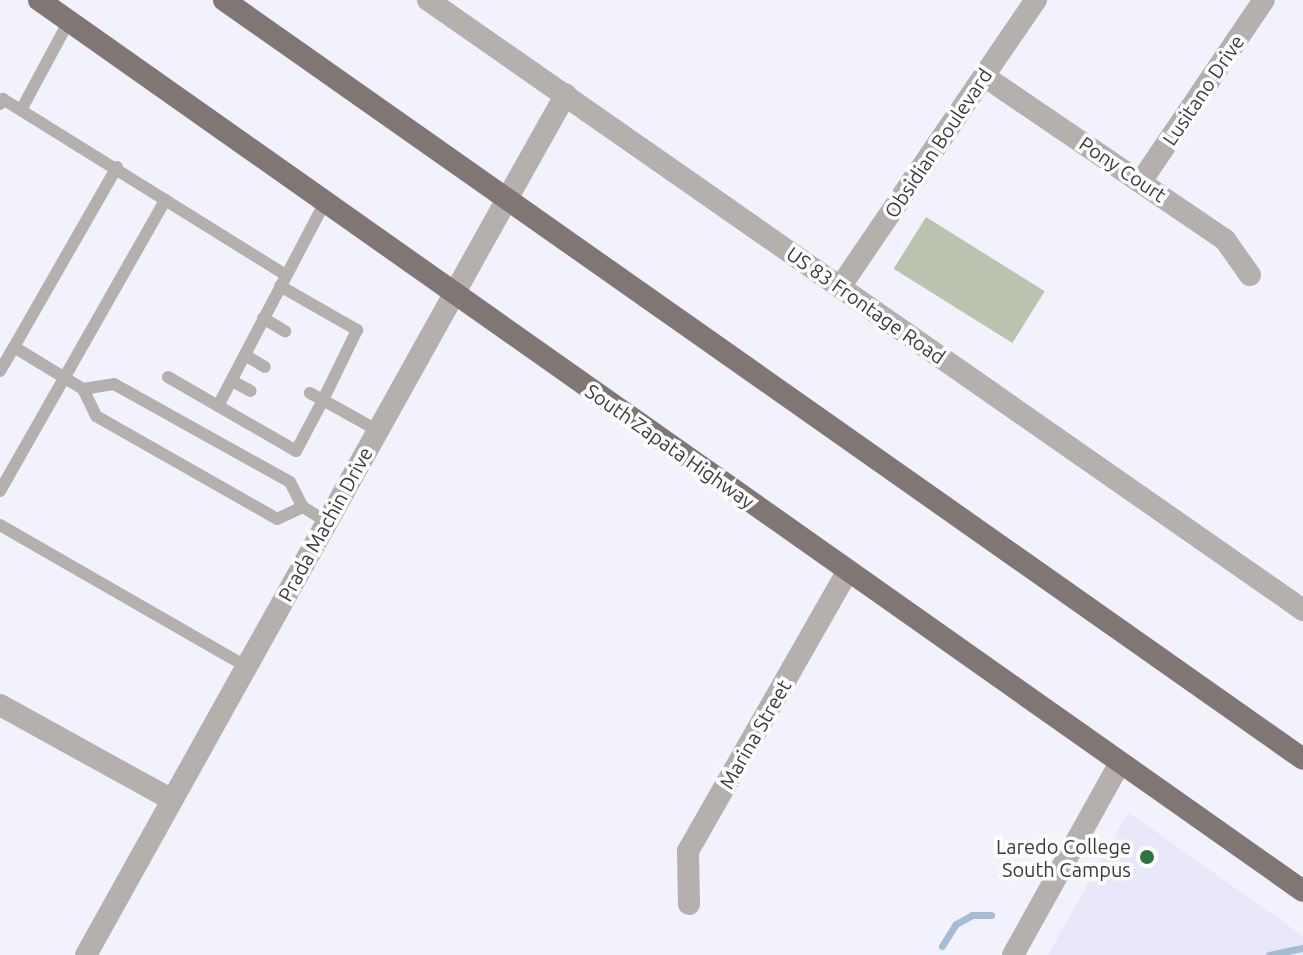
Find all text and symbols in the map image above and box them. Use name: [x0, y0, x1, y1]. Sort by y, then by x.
street label: Lusitano Drive: [1157, 30, 1249, 150]
street label: Obsidian Boulevard: [879, 64, 997, 222]
street label: Pony Court: [1075, 131, 1171, 207]
street label: US 83 Frontage Road: [782, 241, 950, 369]
street label: South Zapata Highway: [581, 379, 759, 513]
street label: Prada Machin Drive: [273, 443, 377, 605]
street label: Marina Street: [714, 675, 796, 793]
place label: Laredo College South Campus: [996, 834, 1131, 881]
marker: Laredo College South Campus: [1138, 848, 1156, 866]

